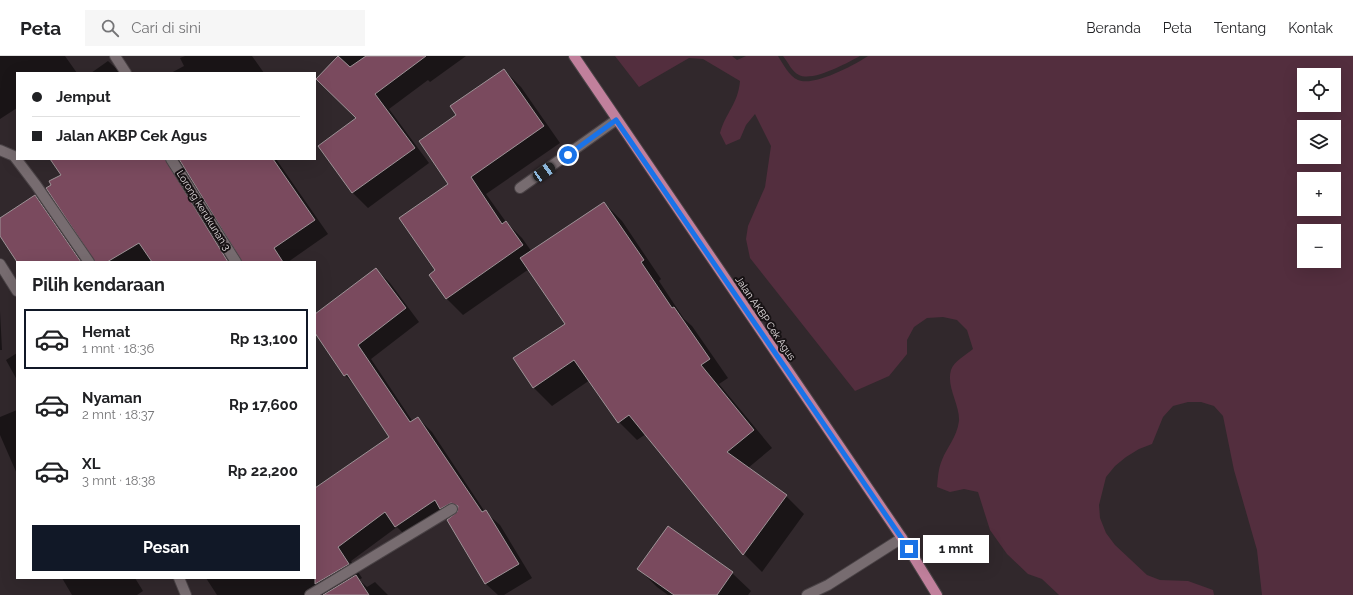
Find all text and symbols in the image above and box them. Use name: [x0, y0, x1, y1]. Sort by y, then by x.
search box: [85, 10, 365, 46]
text: Peta: [20, 17, 61, 39]
icon: search: [99, 17, 121, 39]
text: Cari di sini: [131, 19, 201, 37]
text: Beranda: [1086, 20, 1141, 36]
text: Peta: [1163, 20, 1192, 36]
text: Tentang: [1214, 20, 1266, 36]
text: Kontak: [1288, 20, 1333, 36]
map controls: [1297, 68, 1341, 268]
button: locate: [1297, 68, 1341, 112]
text: Jemput: [56, 88, 111, 106]
button: layers: [1297, 120, 1341, 164]
text: Jalan AKBP Cek Agus: [56, 127, 207, 145]
route start: [559, 146, 577, 164]
car: [531, 160, 557, 184]
street label: Lorong kerukunan 3: [175, 168, 233, 252]
button: +: [1297, 172, 1341, 216]
button: −: [1297, 224, 1341, 268]
text: Pilih kendaraan: [32, 274, 165, 295]
street label: Jalan AKBP Cek Agus: [733, 274, 798, 362]
icon: car: [34, 321, 70, 357]
text: Hemat: [82, 323, 130, 341]
text: Rp 13,100: [230, 330, 298, 348]
text: 1 mnt · 18:36: [82, 341, 154, 356]
icon: car: [34, 387, 70, 423]
text: Nyaman: [82, 389, 142, 407]
text: Rp 17,600: [229, 396, 298, 414]
text: 2 mnt · 18:37: [82, 407, 155, 422]
icon: car: [34, 453, 70, 489]
text: XL: [82, 455, 100, 473]
text: Rp 22,200: [228, 462, 298, 480]
text: 3 mnt · 18:38: [82, 473, 156, 488]
button: Pesan: [32, 525, 300, 571]
callout: 1 mnt: [923, 535, 989, 563]
route end: [900, 540, 918, 558]
text: 1 mnt: [939, 541, 973, 556]

